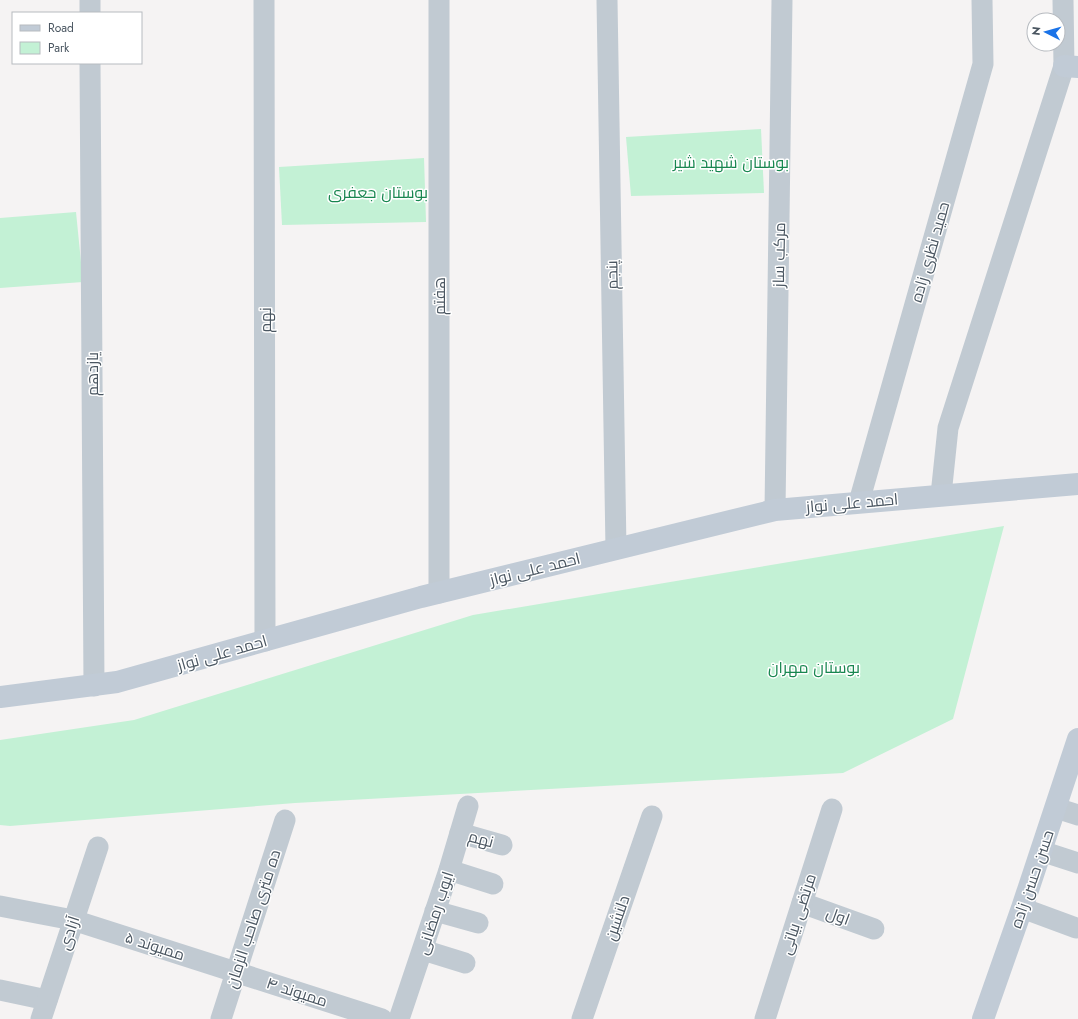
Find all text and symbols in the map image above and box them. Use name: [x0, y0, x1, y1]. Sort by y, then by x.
legend: [12, 12, 142, 64]
north arrow: [1026, 12, 1066, 52]
text: Road: [48, 19, 74, 37]
text: N: [1028, 26, 1044, 36]
text: Park: [48, 39, 70, 57]
park label: بوستان شهید شیر: [672, 151, 789, 174]
park label: بوستان جعفری: [328, 181, 428, 204]
street label: حمید نظری زاده: [905, 199, 955, 305]
street label: مرکب ساز: [767, 222, 791, 289]
street label: پنجم: [600, 259, 624, 290]
street label: هفتم: [428, 277, 451, 315]
street label: نهم: [254, 307, 277, 333]
street label: یازدهم: [81, 351, 104, 396]
street label: احمد علی نواز: [804, 488, 899, 519]
street label: احمد علی نواز: [486, 547, 583, 592]
street label: احمد علی نواز: [173, 629, 270, 677]
park label: بوستان مهران: [768, 656, 860, 679]
street label: نهم: [466, 825, 496, 853]
street label: حسن حسن زاده: [1004, 827, 1060, 931]
street label: ده متری صاحب الزمان: [220, 847, 286, 991]
street label: ایوب رمضانی: [411, 868, 459, 958]
street label: مرتضی بیاتی: [774, 870, 822, 958]
street label: دلنشین: [599, 892, 635, 944]
street label: اول: [823, 901, 853, 931]
street label: آزادی: [53, 912, 86, 953]
street label: ممیوند ۵: [122, 926, 188, 966]
street label: ممیوند ۴: [263, 971, 331, 1013]

